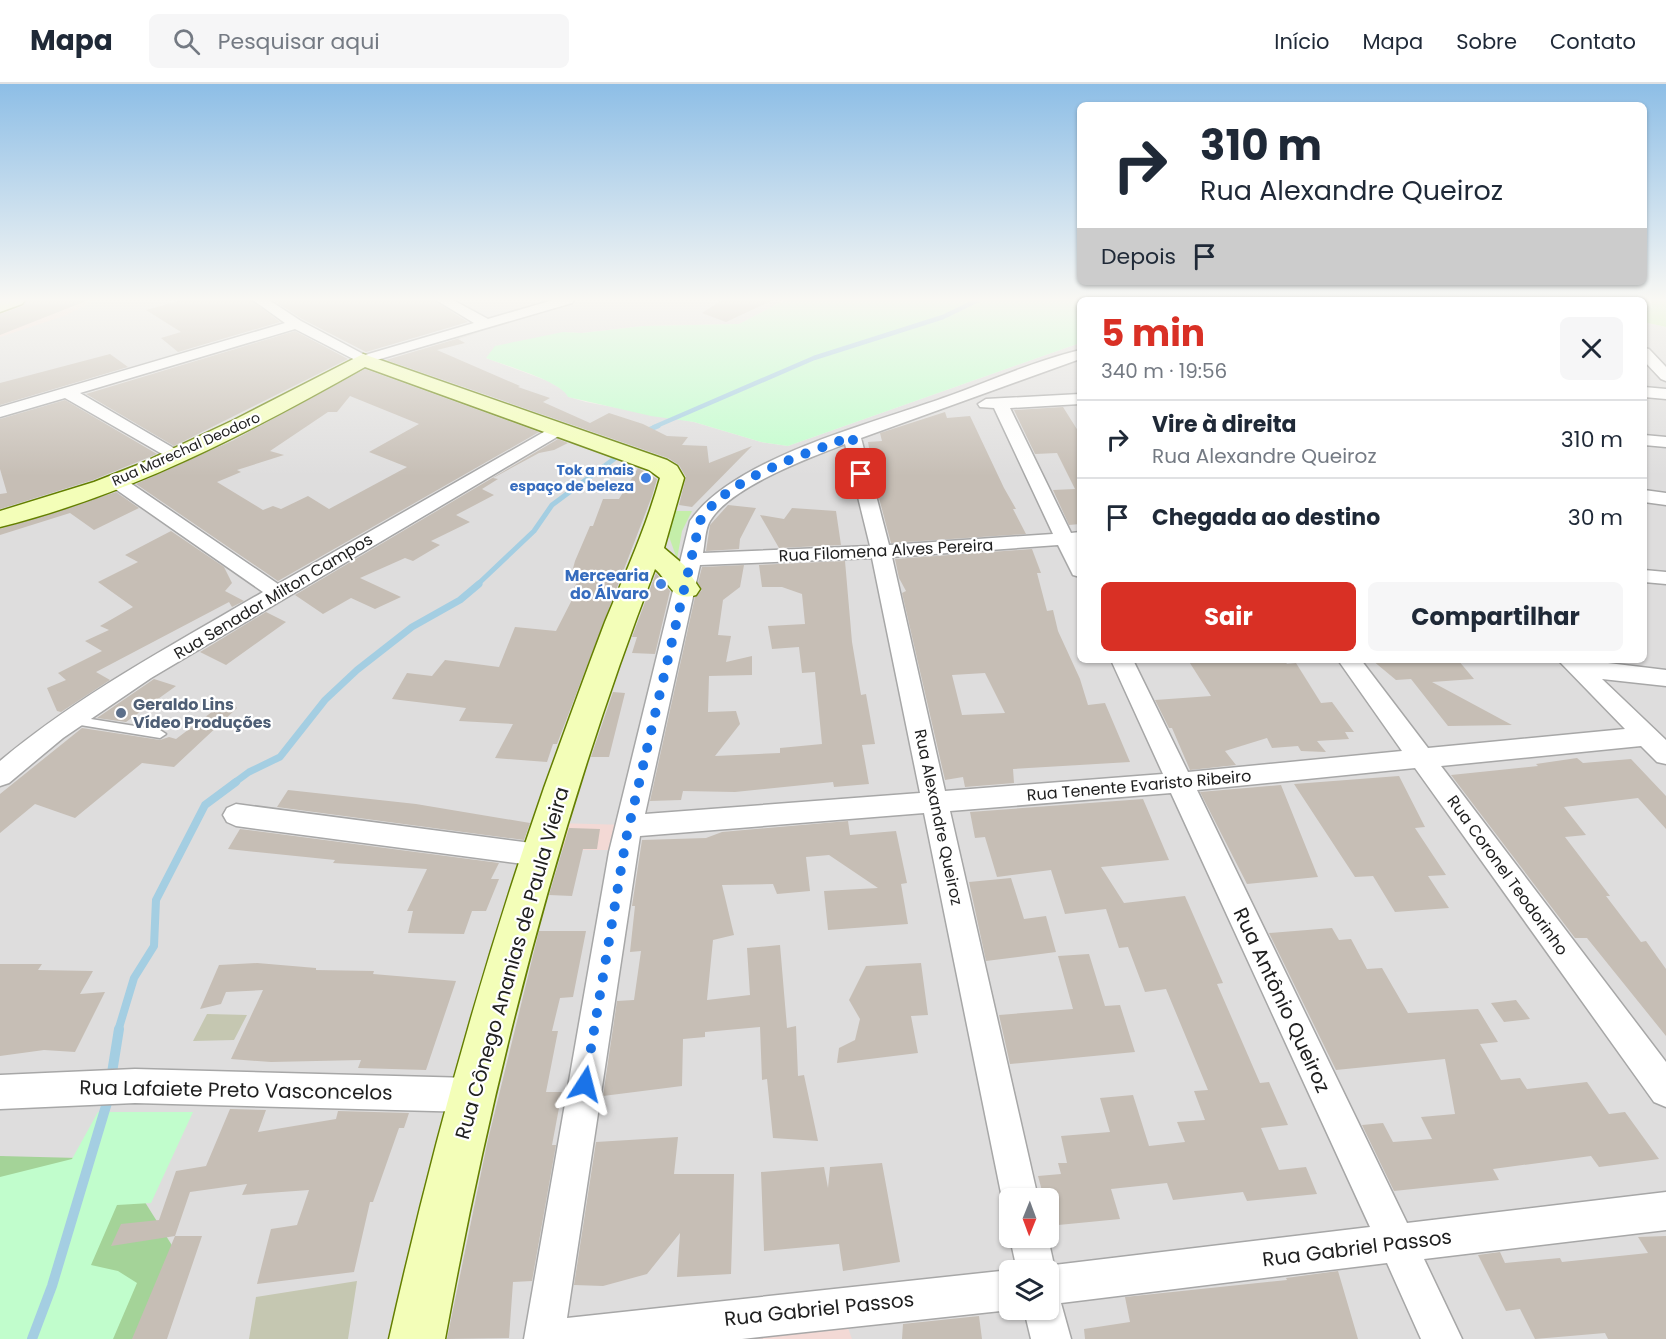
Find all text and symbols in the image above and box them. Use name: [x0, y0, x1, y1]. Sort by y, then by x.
search box: [149, 14, 569, 68]
text: Mapa: [30, 21, 113, 60]
icon: search: [170, 25, 203, 58]
text: Pesquisar aqui: [218, 26, 380, 57]
text: Início: [1274, 27, 1329, 56]
text: Mapa: [1362, 27, 1423, 56]
text: Sobre: [1456, 27, 1517, 56]
text: Contato: [1550, 27, 1636, 56]
text: 310 m: [1200, 116, 1322, 175]
icon: right: [1101, 126, 1179, 204]
text: Rua Alexandre Queiroz: [1200, 172, 1503, 209]
icon: arrive: [1188, 240, 1221, 273]
text: Depois: [1101, 241, 1176, 272]
text: 5 min: [1101, 308, 1205, 359]
button: close: [1560, 317, 1623, 380]
text: 340 m · 19:56: [1101, 357, 1227, 385]
street label: Rua Marechal Deodoro: [109, 407, 263, 491]
text: Vire à direita: [1152, 409, 1297, 440]
icon: right: [1101, 423, 1134, 456]
text: 310 m: [1561, 424, 1623, 455]
text: Rua Alexandre Queiroz: [1152, 442, 1376, 470]
pin: [835, 448, 886, 499]
icon: arrive: [844, 457, 877, 490]
place label: Tok a mais espaço de beleza: [510, 460, 634, 496]
marker: Tok a mais espaço de beleza: [639, 471, 653, 485]
icon: arrive: [1101, 501, 1134, 534]
text: Chegada ao destino: [1152, 502, 1380, 533]
text: 30 m: [1568, 502, 1623, 533]
street label: Rua Senador Milton Campos: [170, 528, 377, 665]
street label: Rua Filomena Alves Pereira: [778, 533, 994, 568]
place label: Mercearia do Álvaro: [565, 564, 649, 605]
marker: Mercearia do Álvaro: [654, 577, 668, 591]
button: Sair: [1101, 582, 1356, 651]
button: Compartilhar: [1368, 582, 1623, 651]
place label: Geraldo Lins Vídeo Produções: [133, 693, 272, 734]
marker: Geraldo Lins Vídeo Produções: [114, 706, 128, 720]
street label: Rua Alexandre Queiroz: [909, 727, 968, 907]
street label: Rua Tenente Evaristo Ribeiro: [1026, 764, 1252, 807]
street label: Rua Cônego Ananias de Paula Vieira: [448, 784, 576, 1142]
street label: Rua Coronel Teodorinho: [1442, 791, 1574, 960]
street label: Rua Antônio Queiroz: [1227, 903, 1337, 1097]
position arrow: [553, 1052, 617, 1116]
street label: Rua Lafaiete Preto Vasconcelos: [79, 1073, 393, 1107]
north arrow: [999, 1188, 1059, 1248]
map controls: [999, 1188, 1059, 1320]
street label: Rua Gabriel Passos: [1261, 1222, 1453, 1274]
button: layers: [999, 1260, 1059, 1320]
street label: Rua Gabriel Passos: [723, 1285, 915, 1333]

